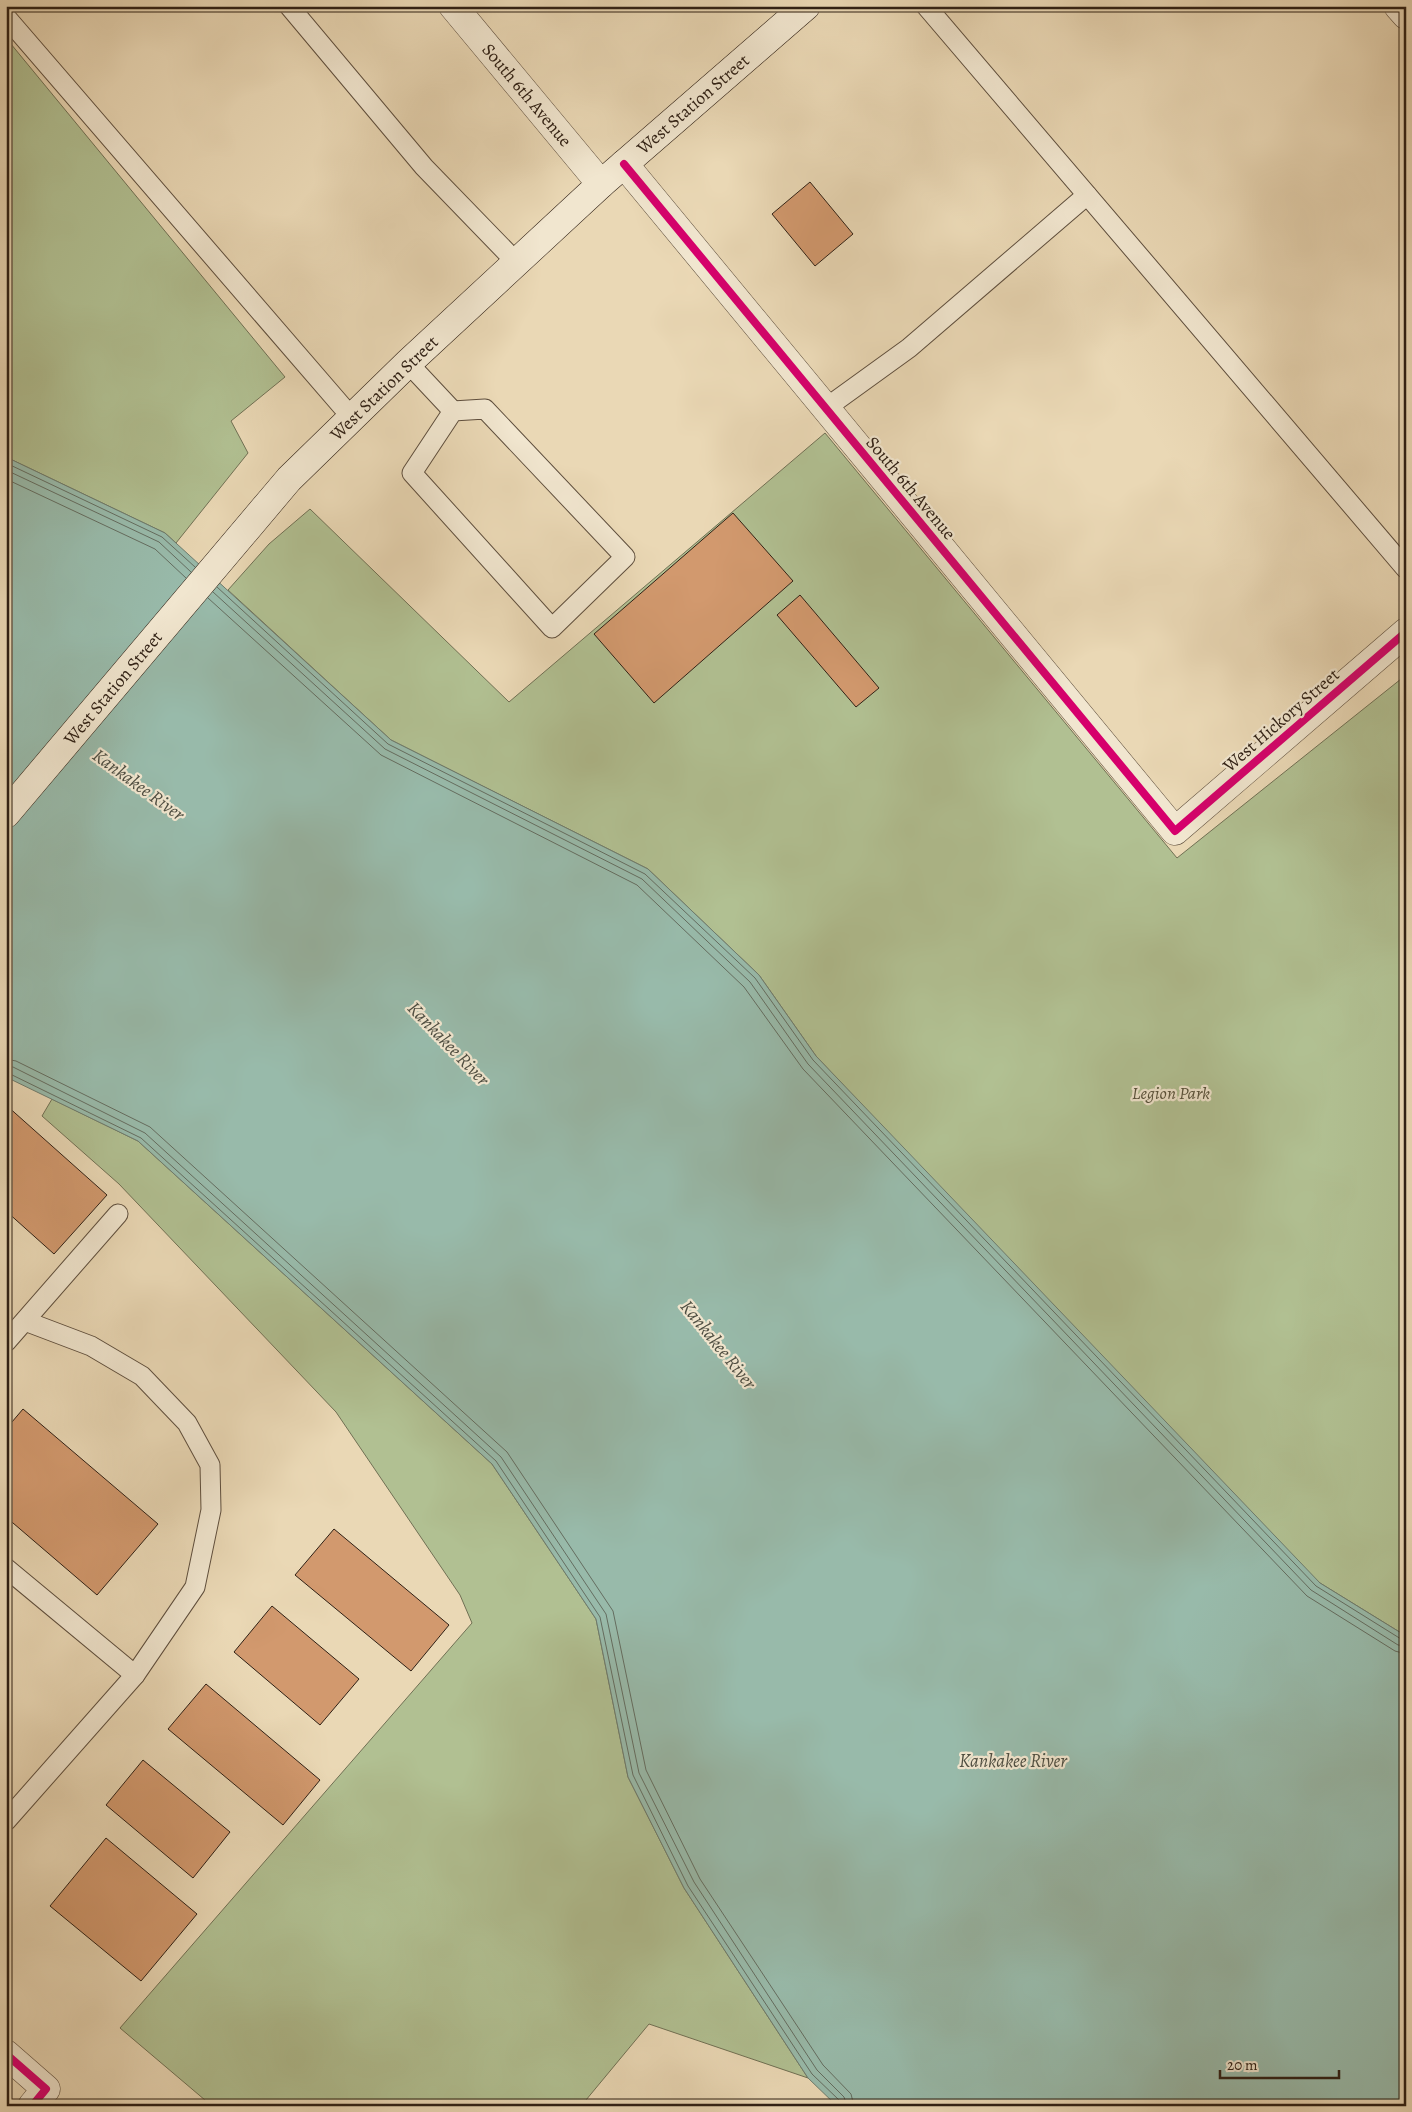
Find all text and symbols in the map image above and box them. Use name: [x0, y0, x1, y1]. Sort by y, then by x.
street label: South 6th Avenue: [477, 38, 577, 152]
street label: West Station Street: [631, 48, 754, 160]
street label: West Station Street: [324, 330, 443, 447]
street label: South 6th Avenue: [861, 431, 961, 545]
street label: West Station Street: [58, 626, 168, 751]
street label: West Hickory Street: [1217, 663, 1344, 778]
water label: Kankakee River: [87, 743, 191, 828]
water label: Kankakee River: [401, 996, 496, 1093]
park label: Legion Park: [1132, 1081, 1210, 1105]
water label: Kankakee River: [674, 1295, 763, 1396]
water label: Kankakee River: [959, 1748, 1068, 1774]
scale bar: [1220, 2047, 1338, 2079]
text: 20 m: [1227, 2055, 1258, 2075]

